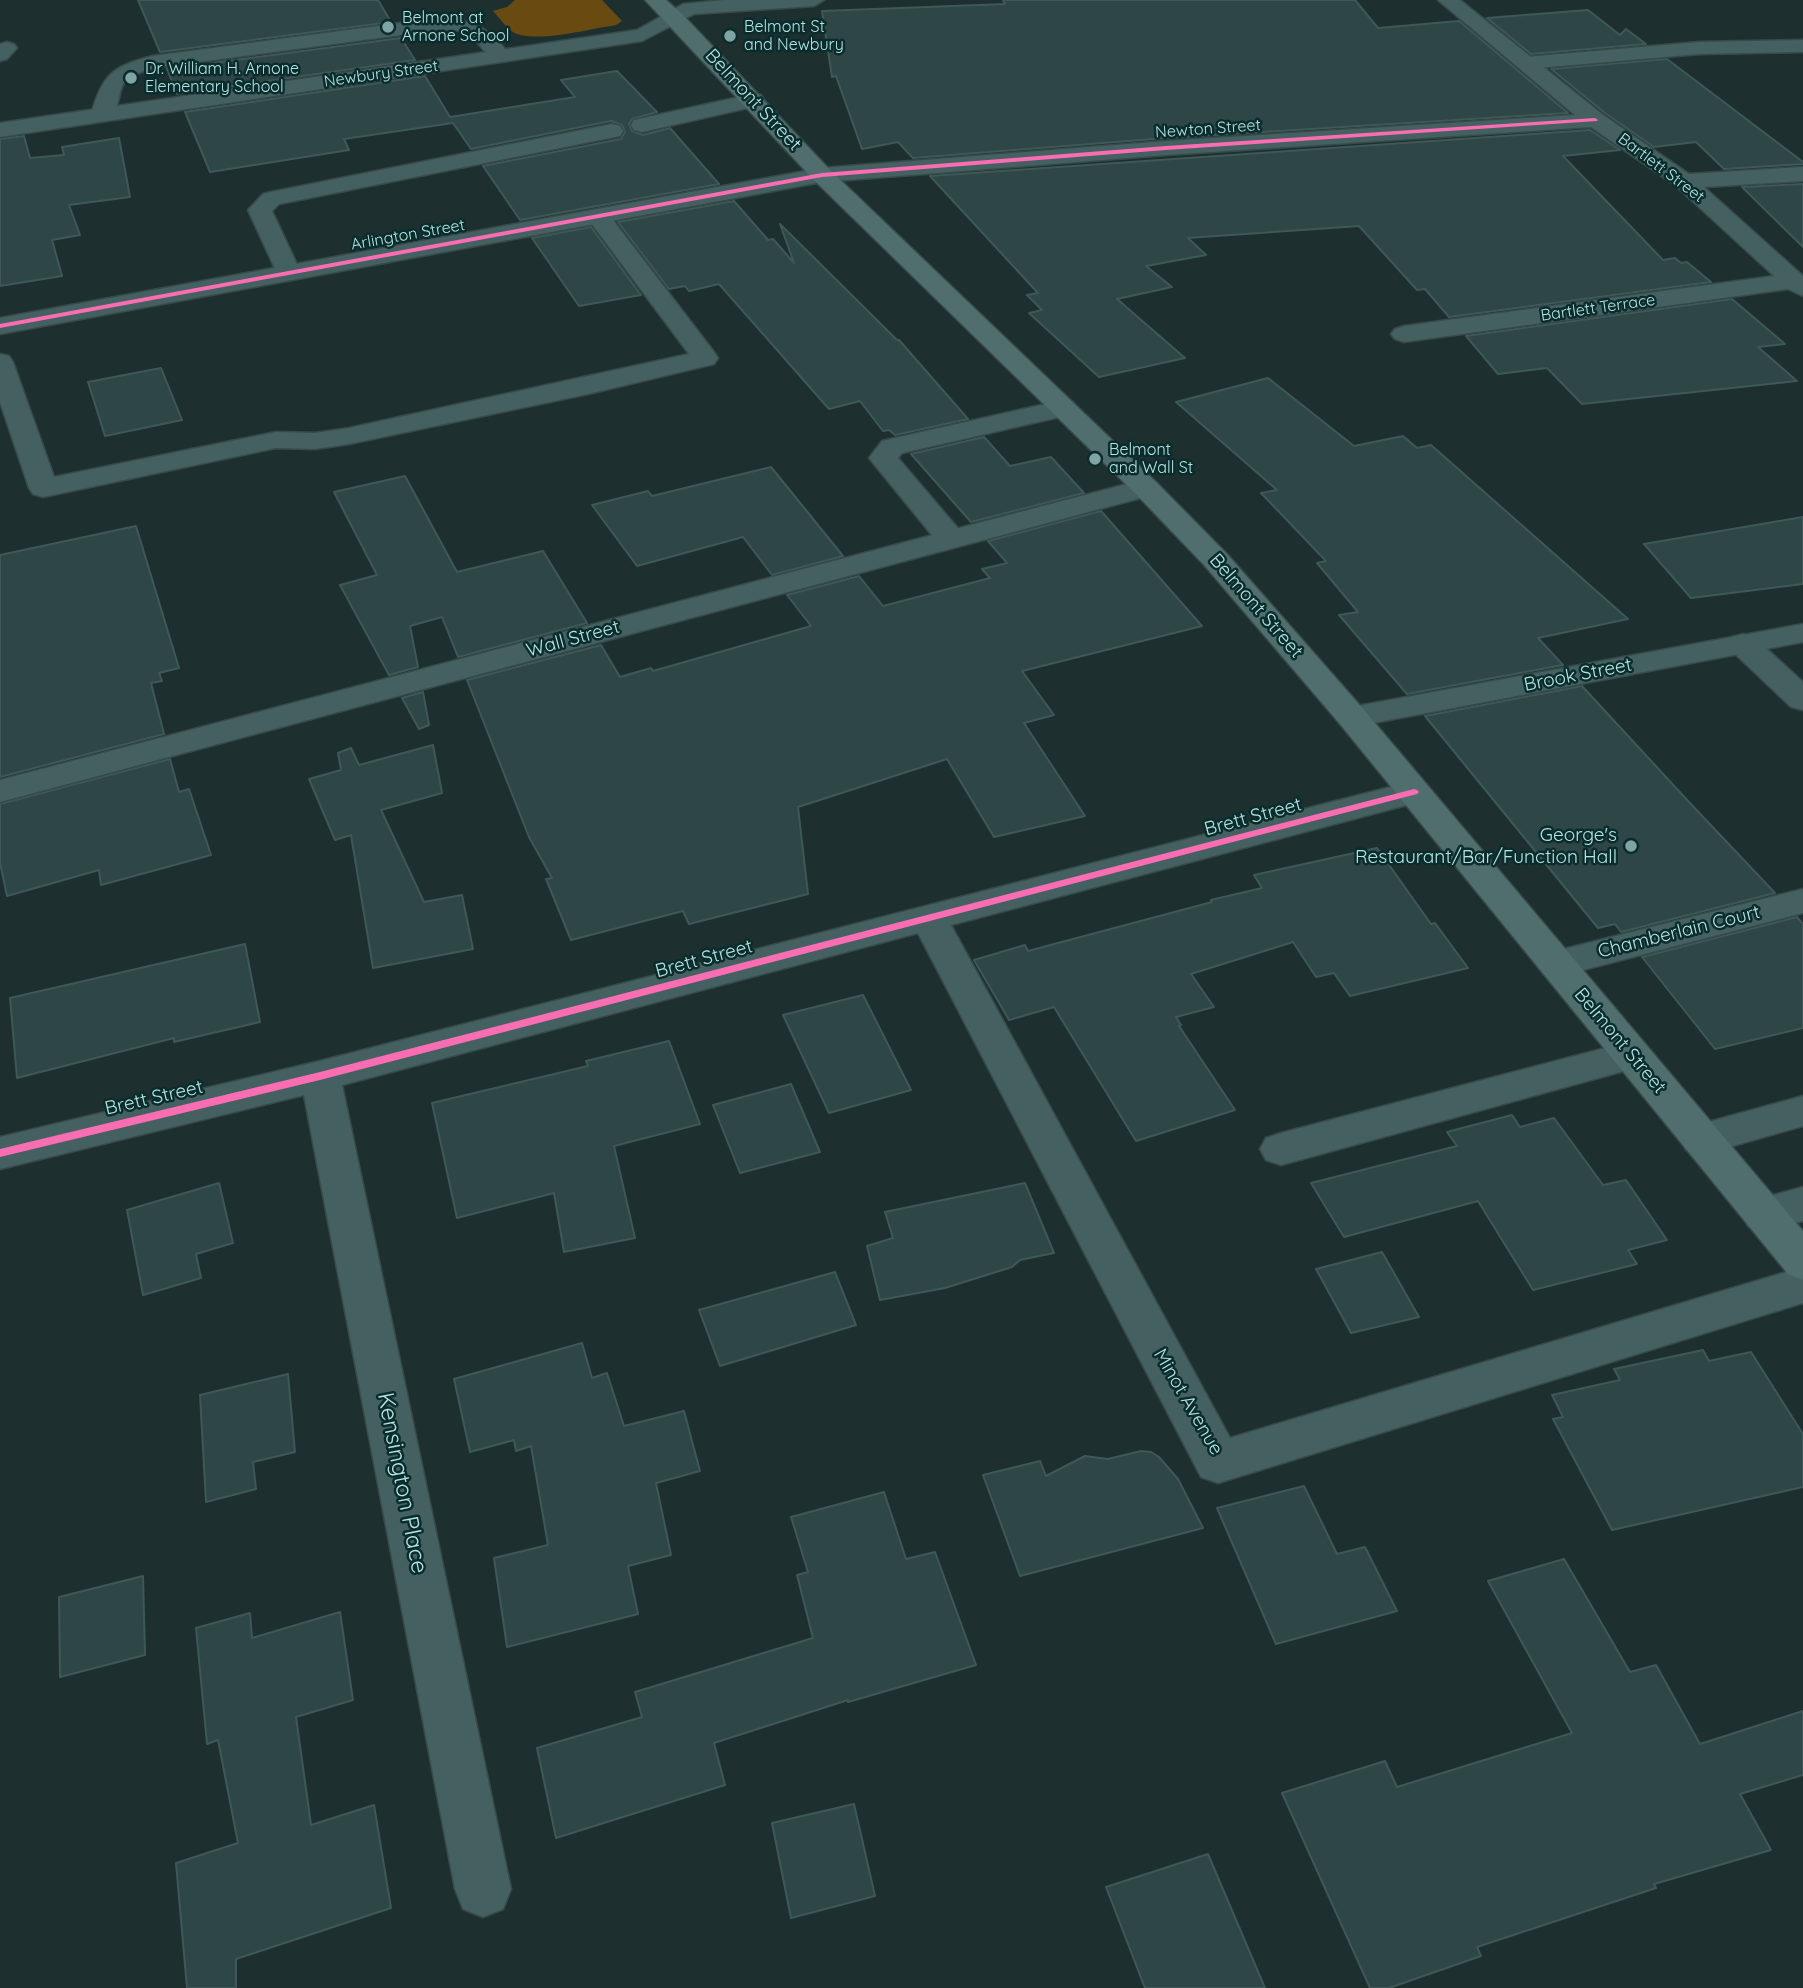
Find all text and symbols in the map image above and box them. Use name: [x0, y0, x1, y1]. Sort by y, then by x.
place label: Belmont at Arnone School: [402, 8, 509, 46]
place label: Belmont St and Newbury: [744, 17, 844, 55]
marker: Belmont at Arnone School: [380, 19, 396, 35]
marker: Belmont St and Newbury: [722, 28, 738, 44]
street label: Belmont Street: [700, 44, 806, 156]
street label: Newbury Street: [323, 57, 439, 91]
place label: Dr. William H. Arnone Elementary School: [145, 59, 299, 97]
marker: Dr. William H. Arnone Elementary School: [123, 70, 139, 86]
street label: Newton Street: [1155, 116, 1261, 142]
street label: Bartlett Street: [1614, 129, 1708, 207]
street label: Arlington Street: [350, 216, 466, 254]
street label: Bartlett Terrace: [1540, 290, 1656, 326]
place label: Belmont and Wall St: [1109, 440, 1193, 478]
marker: Belmont and Wall St: [1087, 451, 1103, 467]
street label: Belmont Street: [1204, 549, 1308, 663]
street label: Wall Street: [524, 616, 622, 662]
street label: Brook Street: [1522, 653, 1634, 697]
street label: Brett Street: [1202, 793, 1304, 841]
place label: George's Restaurant/Bar/Function Hall: [1355, 824, 1617, 868]
marker: George's Restaurant/Bar/Function Hall: [1623, 838, 1639, 854]
street label: Chamberlain Court: [1596, 901, 1762, 963]
street label: Brett Street: [653, 935, 755, 983]
street label: Belmont Street: [1569, 984, 1671, 1098]
street label: Brett Street: [103, 1076, 205, 1120]
street label: Minot Avenue: [1148, 1345, 1228, 1459]
street label: Kensington Place: [371, 1390, 433, 1576]

